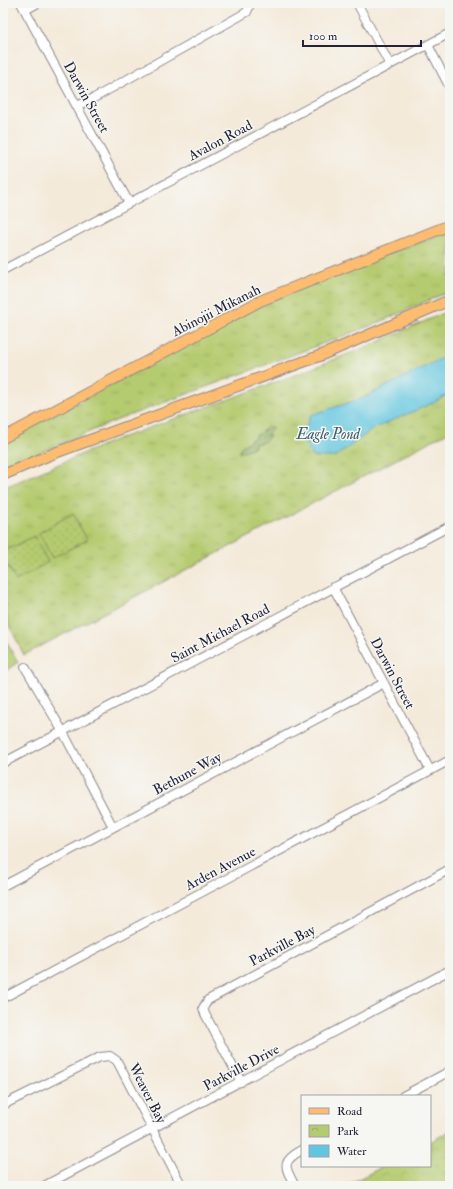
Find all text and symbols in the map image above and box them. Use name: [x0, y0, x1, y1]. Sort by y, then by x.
scale bar: [303, 22, 421, 48]
text: 100 m: [309, 29, 338, 44]
street label: Darwin Street: [60, 59, 113, 136]
street label: Avalon Road: [184, 116, 255, 165]
street label: Abinojii Mikanah: [168, 281, 264, 340]
water label: Eagle Pond: [295, 425, 362, 444]
street label: Saint Michael Road: [168, 600, 273, 667]
street label: Darwin Street: [367, 635, 419, 712]
street label: Bethune Way: [150, 748, 225, 799]
street label: Arden Avenue: [181, 843, 259, 895]
street label: Parkville Bay: [246, 921, 319, 971]
street label: Parkville Drive: [201, 1040, 282, 1094]
street label: Weaver Bay: [124, 1059, 170, 1127]
legend: [301, 1095, 431, 1167]
text: Road: [337, 1104, 362, 1119]
text: Park: [337, 1124, 359, 1139]
text: Water: [336, 1144, 367, 1159]

